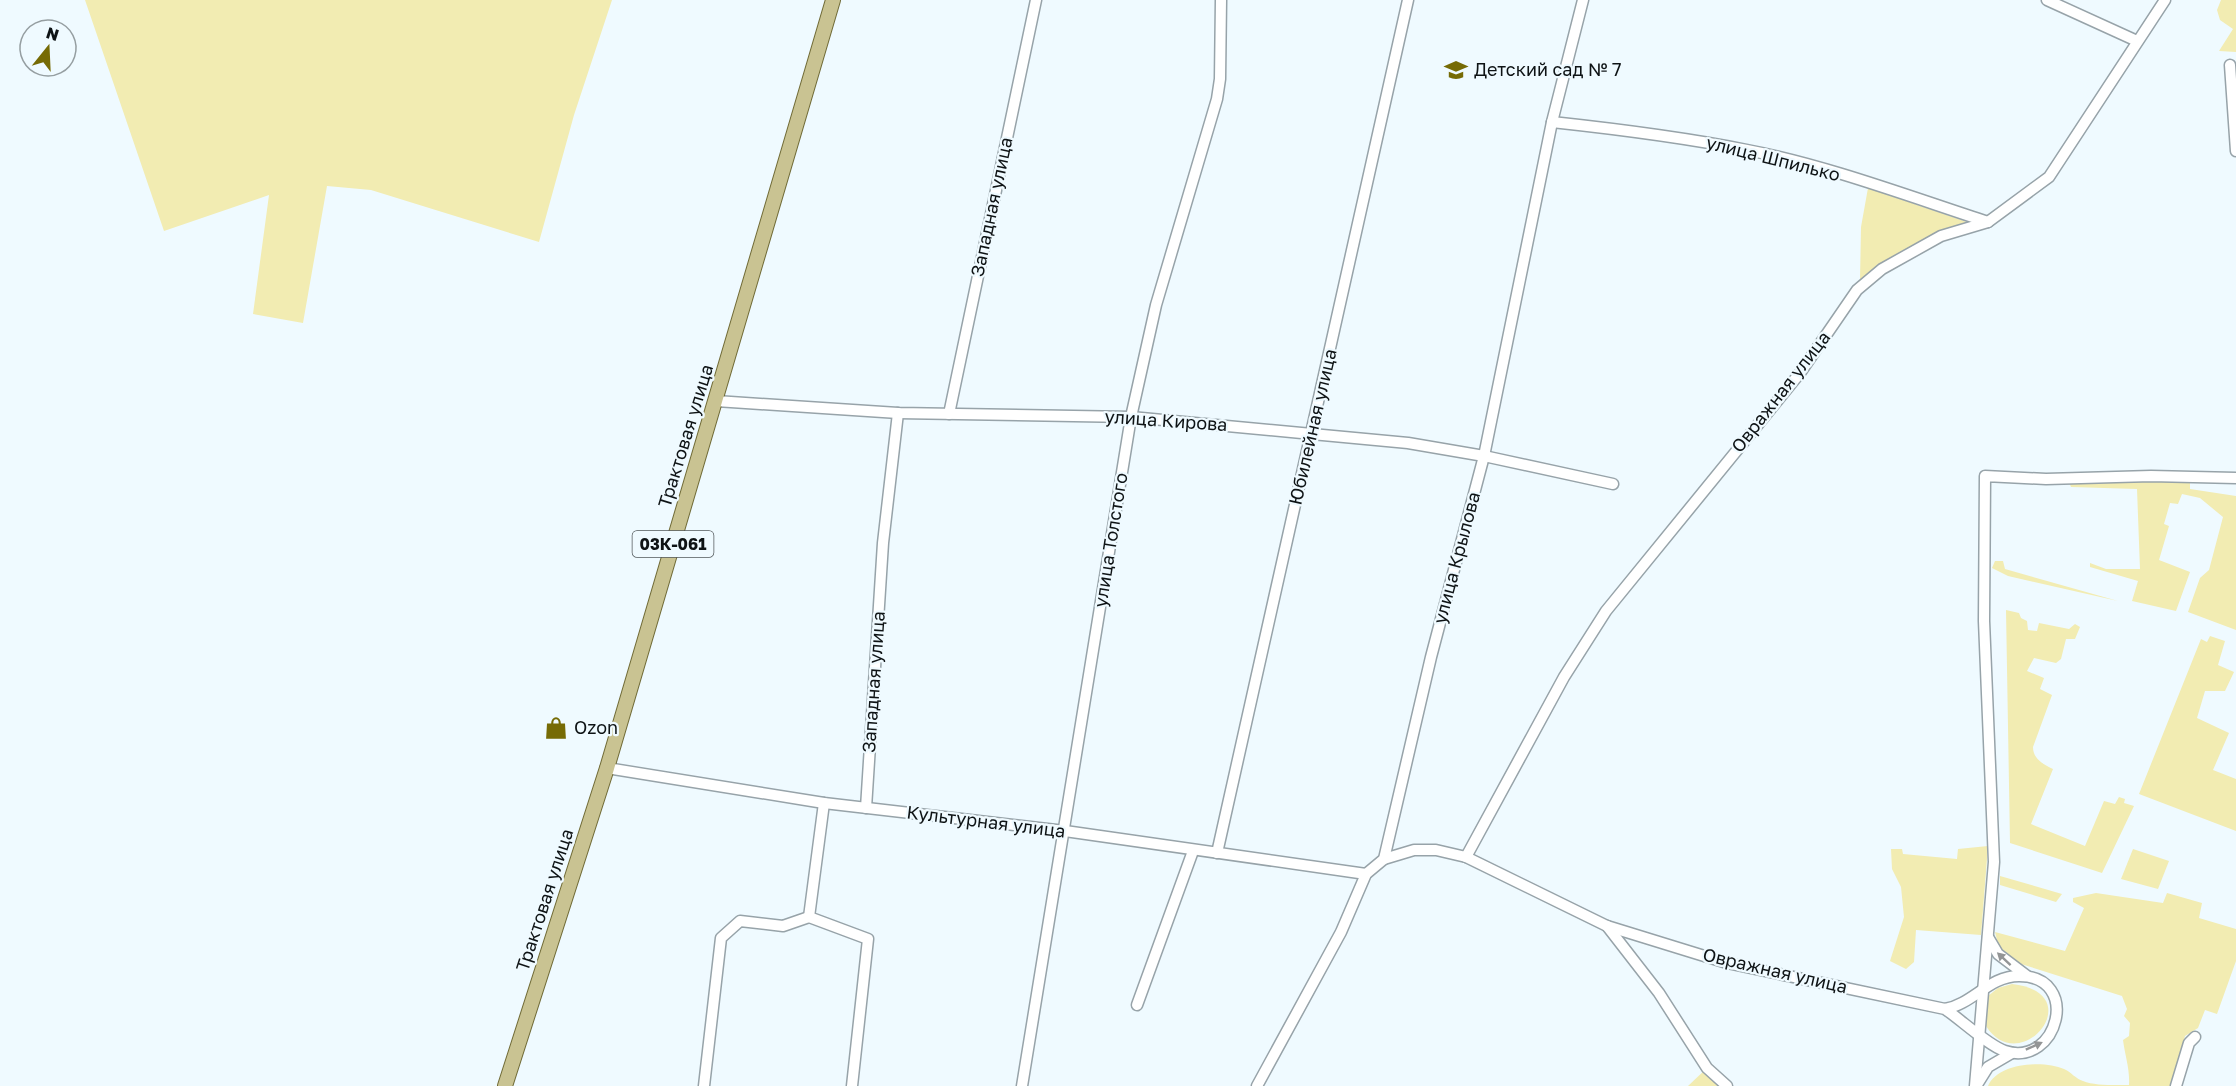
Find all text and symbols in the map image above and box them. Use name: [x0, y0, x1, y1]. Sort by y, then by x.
north arrow: [18, 18, 78, 78]
text: N: [44, 22, 62, 45]
school or university icon: Детский сад № 7: [1443, 57, 1469, 83]
place label: Детский сад № 7: [1474, 58, 1622, 80]
street label: улица Шпилько: [1704, 131, 1842, 185]
street label: Западная улица: [965, 135, 1017, 279]
street label: Овражная улица: [1726, 326, 1834, 456]
street label: Юбилейная улица: [1283, 347, 1341, 507]
street label: Трактовая улица: [653, 362, 717, 510]
street label: улица Кирова: [1104, 405, 1228, 435]
street label: улица Толстого: [1089, 471, 1132, 609]
street label: улица Крылова: [1428, 489, 1484, 626]
road number: 03К-061: [632, 531, 714, 557]
street label: Западная улица: [857, 610, 889, 754]
shop icon: Ozon: [543, 715, 569, 741]
place label: Ozon: [574, 716, 618, 738]
street label: Культурная улица: [906, 800, 1067, 842]
street label: Трактовая улица: [511, 826, 577, 974]
street label: Овражная улица: [1701, 943, 1850, 997]
one-way arrow: [1997, 953, 2012, 966]
one-way arrow: [2025, 1042, 2042, 1051]

